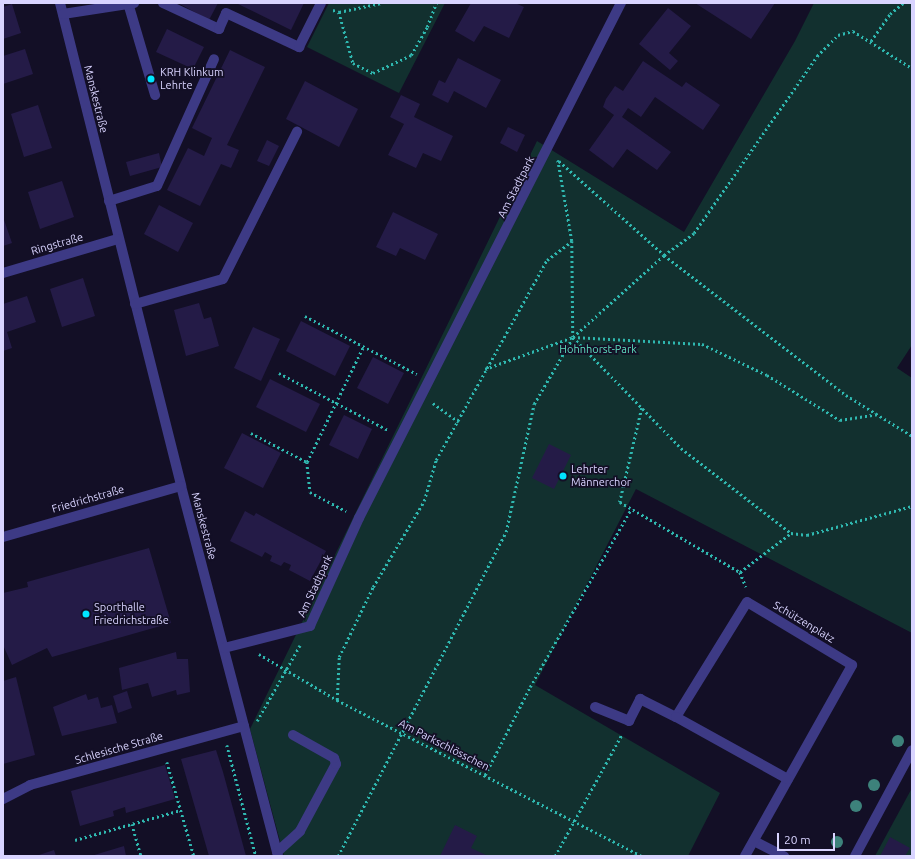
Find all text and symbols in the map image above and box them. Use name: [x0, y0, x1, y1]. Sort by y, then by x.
street label: Manskestraße: [81, 64, 111, 134]
place label: KRH Klinkum Lehrte: [160, 66, 224, 92]
marker: KRH Klinkum Lehrte: [145, 73, 157, 85]
street label: Am Stadtpark: [495, 154, 537, 220]
street label: Ringstraße: [29, 230, 85, 258]
park label: Hohnhorst-Park: [559, 342, 637, 356]
place label: Lehrter Männerchor: [571, 463, 631, 489]
marker: Lehrter Männerchor: [558, 471, 568, 481]
street label: Friedrichstraße: [50, 482, 126, 516]
street label: Manskestraße: [189, 491, 219, 561]
street label: Am Stadtpark: [295, 553, 335, 619]
street label: Schützenplatz: [771, 598, 837, 646]
place label: Sporthalle Friedrichstraße: [94, 601, 169, 627]
marker: Sporthalle Friedrichstraße: [81, 609, 91, 619]
street label: Am Parkschlösschen: [397, 716, 491, 774]
street label: Schlesische Straße: [73, 729, 165, 767]
scale bar: [779, 825, 837, 851]
text: 20 m: [784, 833, 811, 846]

